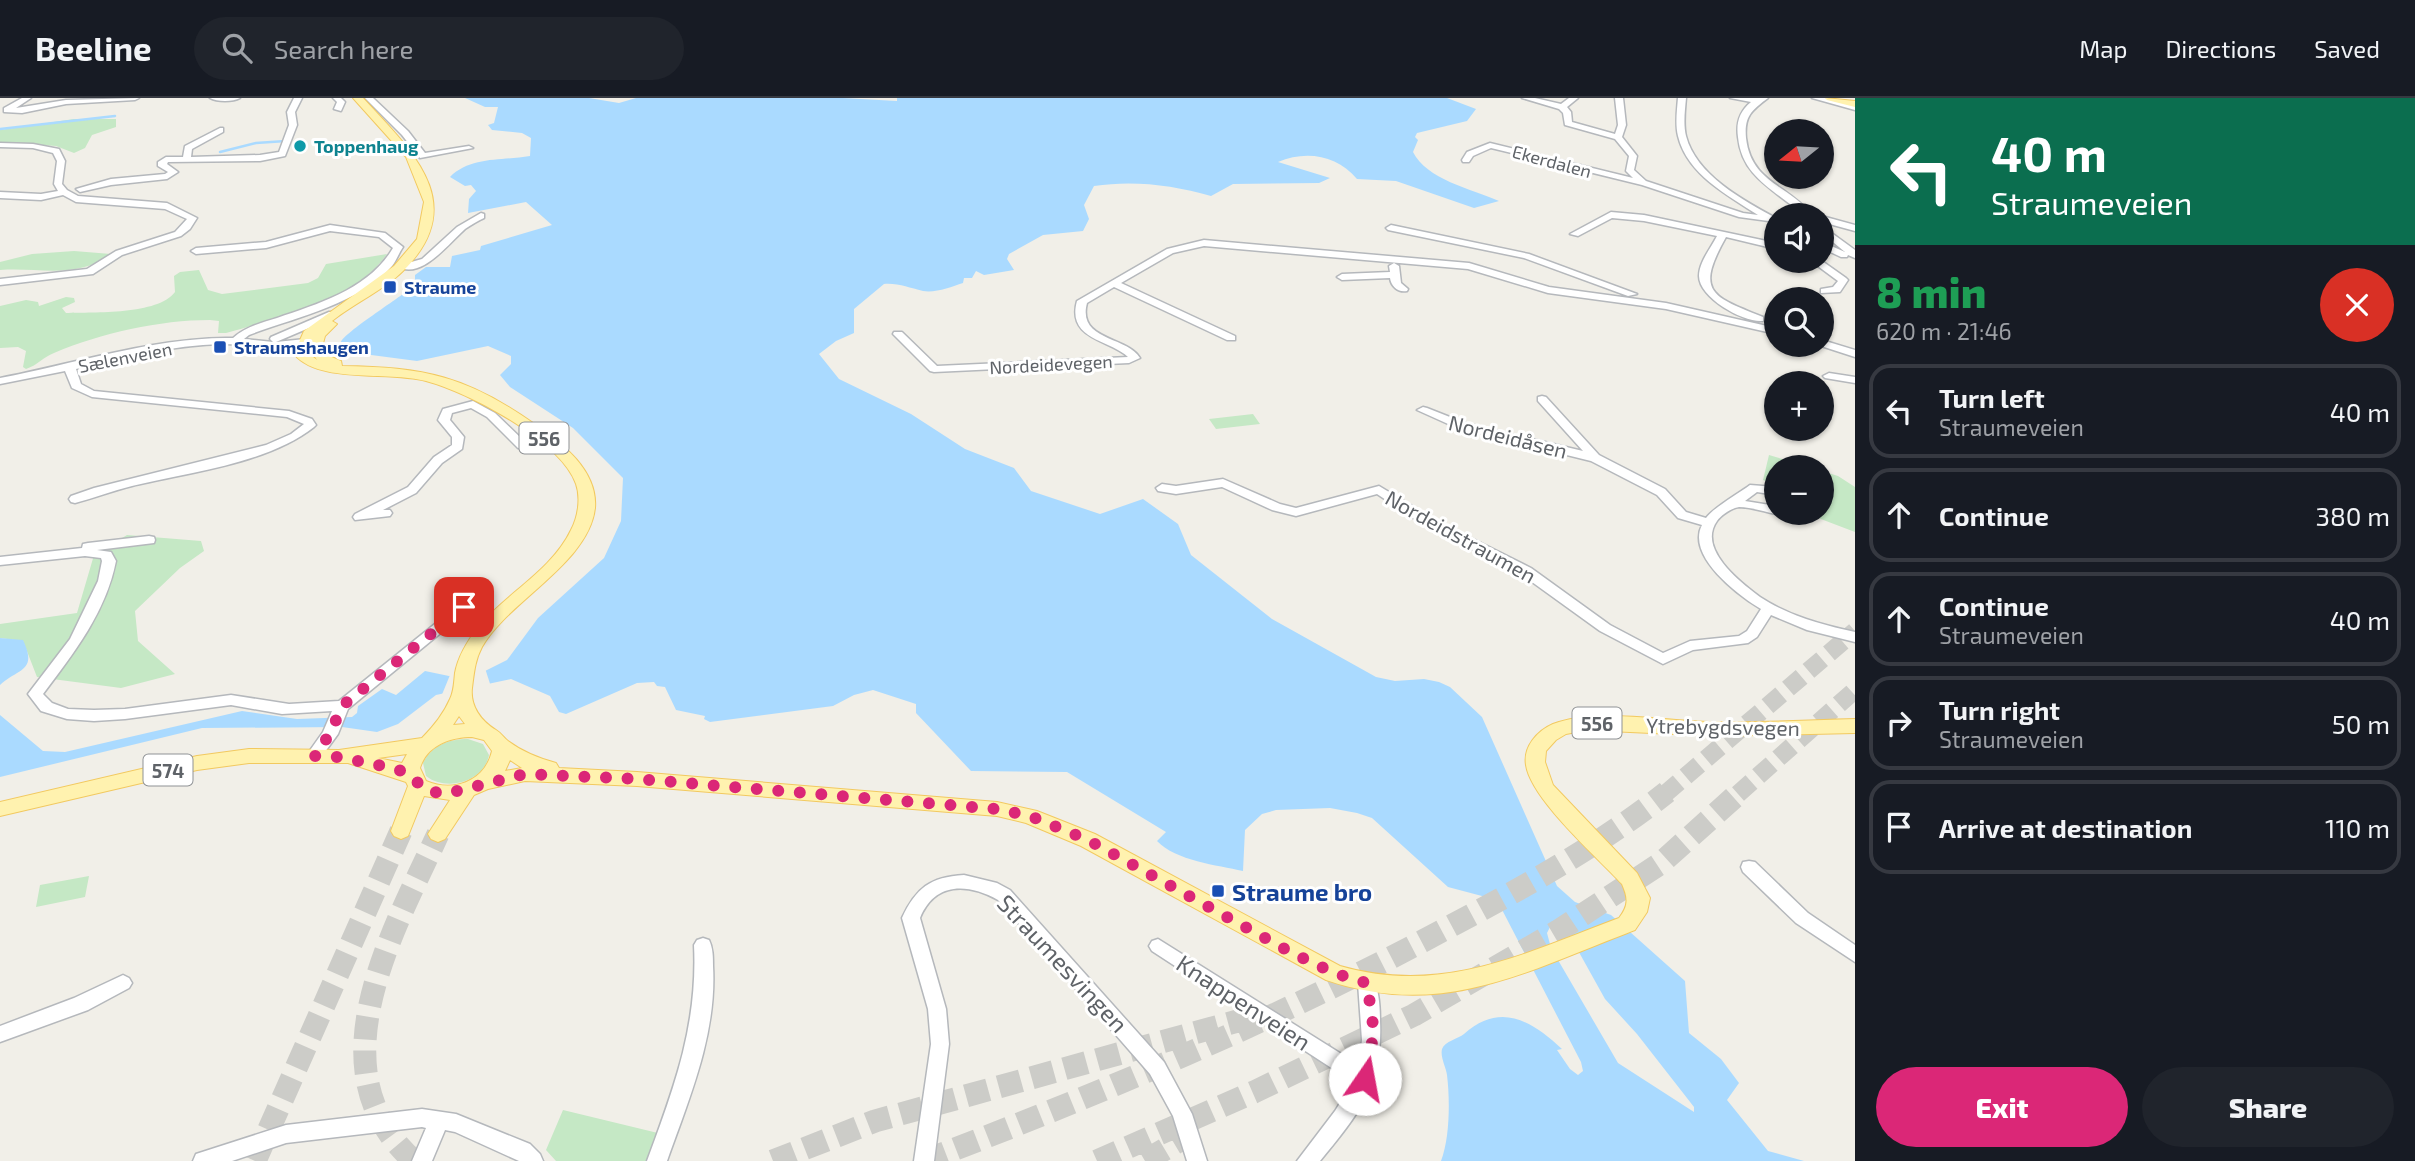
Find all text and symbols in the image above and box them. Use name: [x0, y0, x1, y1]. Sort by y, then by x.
search box: [194, 17, 684, 80]
text: Beeline: [35, 28, 152, 68]
icon: search: [218, 29, 256, 67]
text: Search here: [274, 33, 413, 64]
text: Map: [2079, 34, 2127, 63]
text: Directions: [2165, 34, 2276, 63]
text: Saved: [2314, 34, 2380, 63]
north arrow: [1764, 119, 1834, 189]
map controls: [1764, 119, 1834, 525]
text: 40 m: [1991, 123, 2107, 182]
icon: left: [1876, 126, 1967, 217]
place label: Toppenhaug: [314, 135, 419, 157]
marker: Toppenhaug: [292, 138, 308, 154]
street label: Ekerdalen: [1510, 140, 1594, 182]
text: Straumeveien: [1991, 183, 2192, 221]
button: sound: [1764, 203, 1834, 273]
text: 8 min: [1876, 266, 1987, 316]
button: close: [2320, 268, 2394, 342]
place label: Straume: [404, 276, 476, 298]
marker: Straume: [382, 279, 398, 295]
button: search: [1764, 287, 1834, 357]
text: 620 m · 21:46: [1876, 317, 2012, 345]
place label: Straumshaugen: [234, 336, 369, 358]
street label: Sælenveien: [76, 337, 174, 377]
marker: Straumshaugen: [212, 339, 228, 355]
street label: Nordeidevegen: [989, 350, 1113, 378]
button: +: [1764, 371, 1834, 441]
text: Turn left: [1939, 382, 2045, 413]
icon: left: [1880, 392, 1918, 430]
text: 40 m: [2330, 396, 2390, 427]
street label: Nordeidåsen: [1446, 409, 1570, 463]
text: Straumeveien: [1939, 413, 2084, 441]
road number: 556: [520, 422, 568, 454]
button: −: [1764, 455, 1834, 525]
street label: Nordeidstraumen: [1381, 484, 1541, 588]
icon: ahead: [1880, 496, 1918, 534]
text: Continue: [1939, 500, 2049, 531]
text: 380 m: [2316, 500, 2390, 531]
pin: [434, 577, 494, 637]
icon: arrive: [445, 588, 483, 626]
text: Continue: [1939, 590, 2049, 621]
icon: ahead: [1880, 600, 1918, 638]
text: 40 m: [2330, 604, 2390, 635]
text: Straumeveien: [1939, 621, 2084, 649]
text: Turn right: [1939, 694, 2060, 725]
icon: right: [1880, 704, 1918, 742]
road number: 556: [1572, 708, 1622, 738]
text: 50 m: [2332, 708, 2390, 739]
street label: Ytrebygdsvegen: [1646, 712, 1800, 740]
text: Straumeveien: [1939, 725, 2084, 753]
road number: 574: [144, 754, 192, 786]
icon: arrive: [1880, 808, 1918, 846]
text: Arrive at destination: [1939, 812, 2192, 843]
text: 110 m: [2325, 812, 2390, 843]
place label: Straume bro: [1232, 877, 1372, 906]
marker: Straume bro: [1210, 883, 1226, 899]
street label: Straumesvingen: [992, 888, 1134, 1038]
street label: Knappenveien: [1171, 948, 1317, 1056]
position arrow: [1328, 1042, 1402, 1116]
button: Exit: [1876, 1067, 2128, 1147]
button: Share: [2142, 1067, 2394, 1147]

